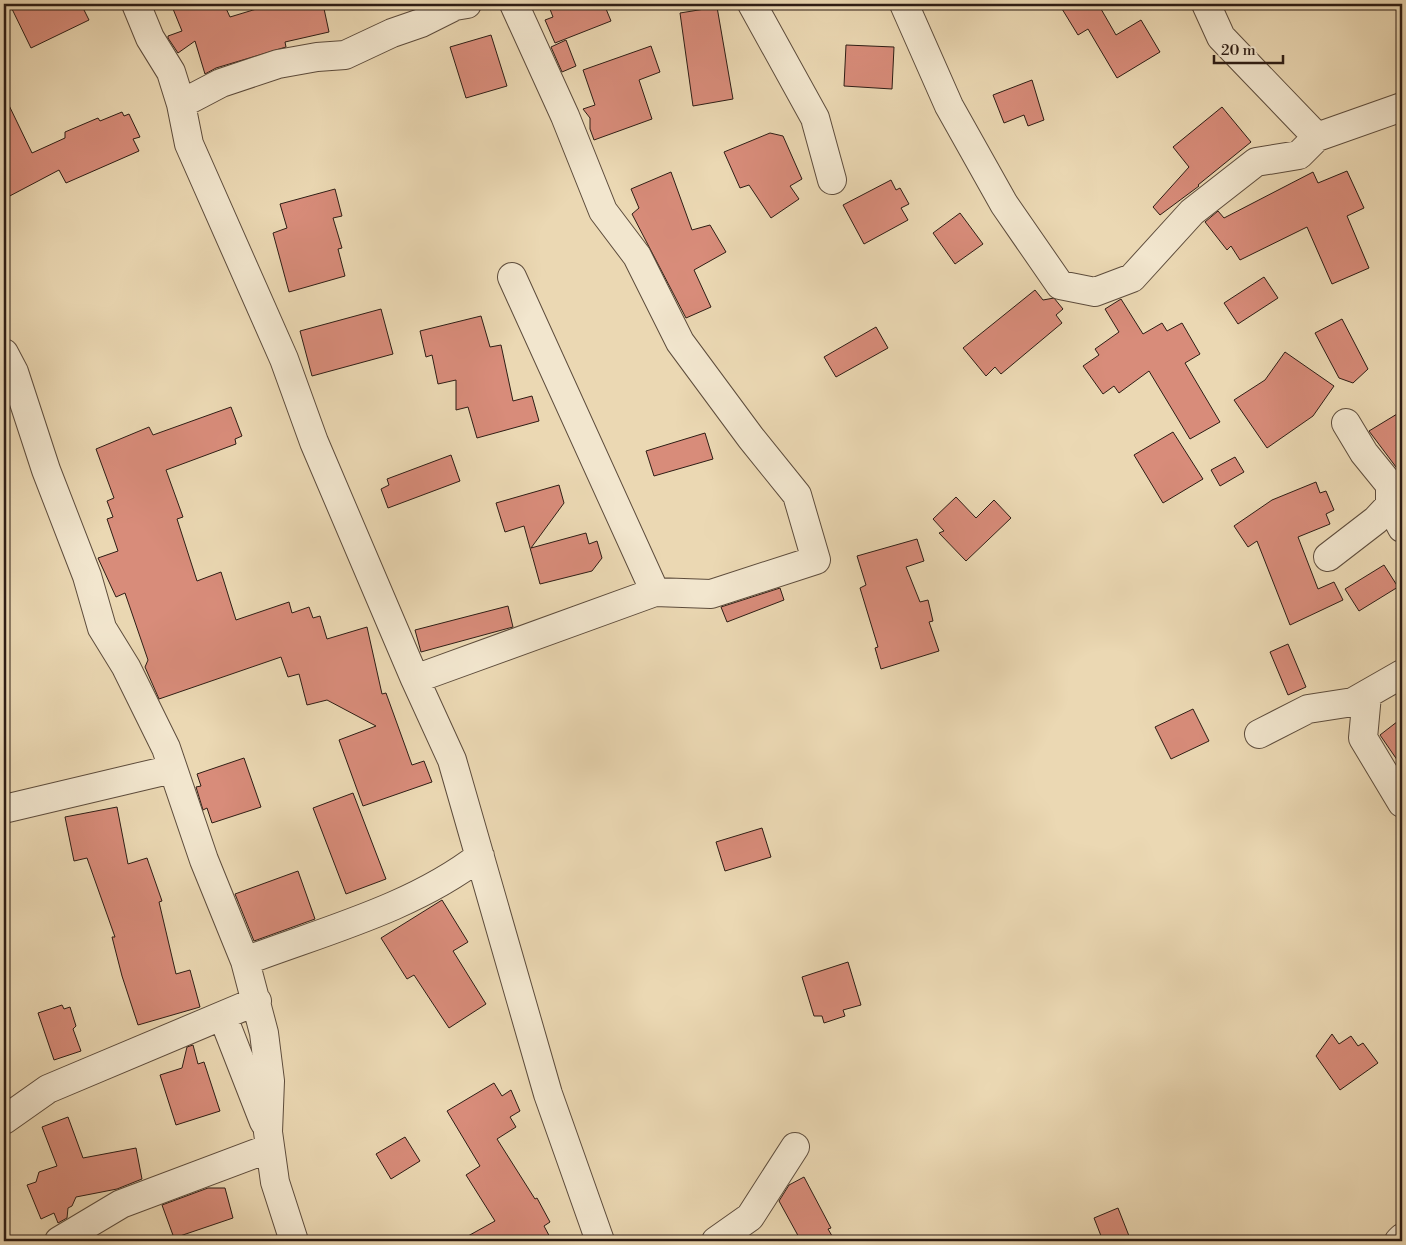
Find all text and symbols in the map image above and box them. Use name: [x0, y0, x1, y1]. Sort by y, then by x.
scale bar: [1214, 32, 1282, 64]
text: 20 m: [1221, 41, 1256, 60]

